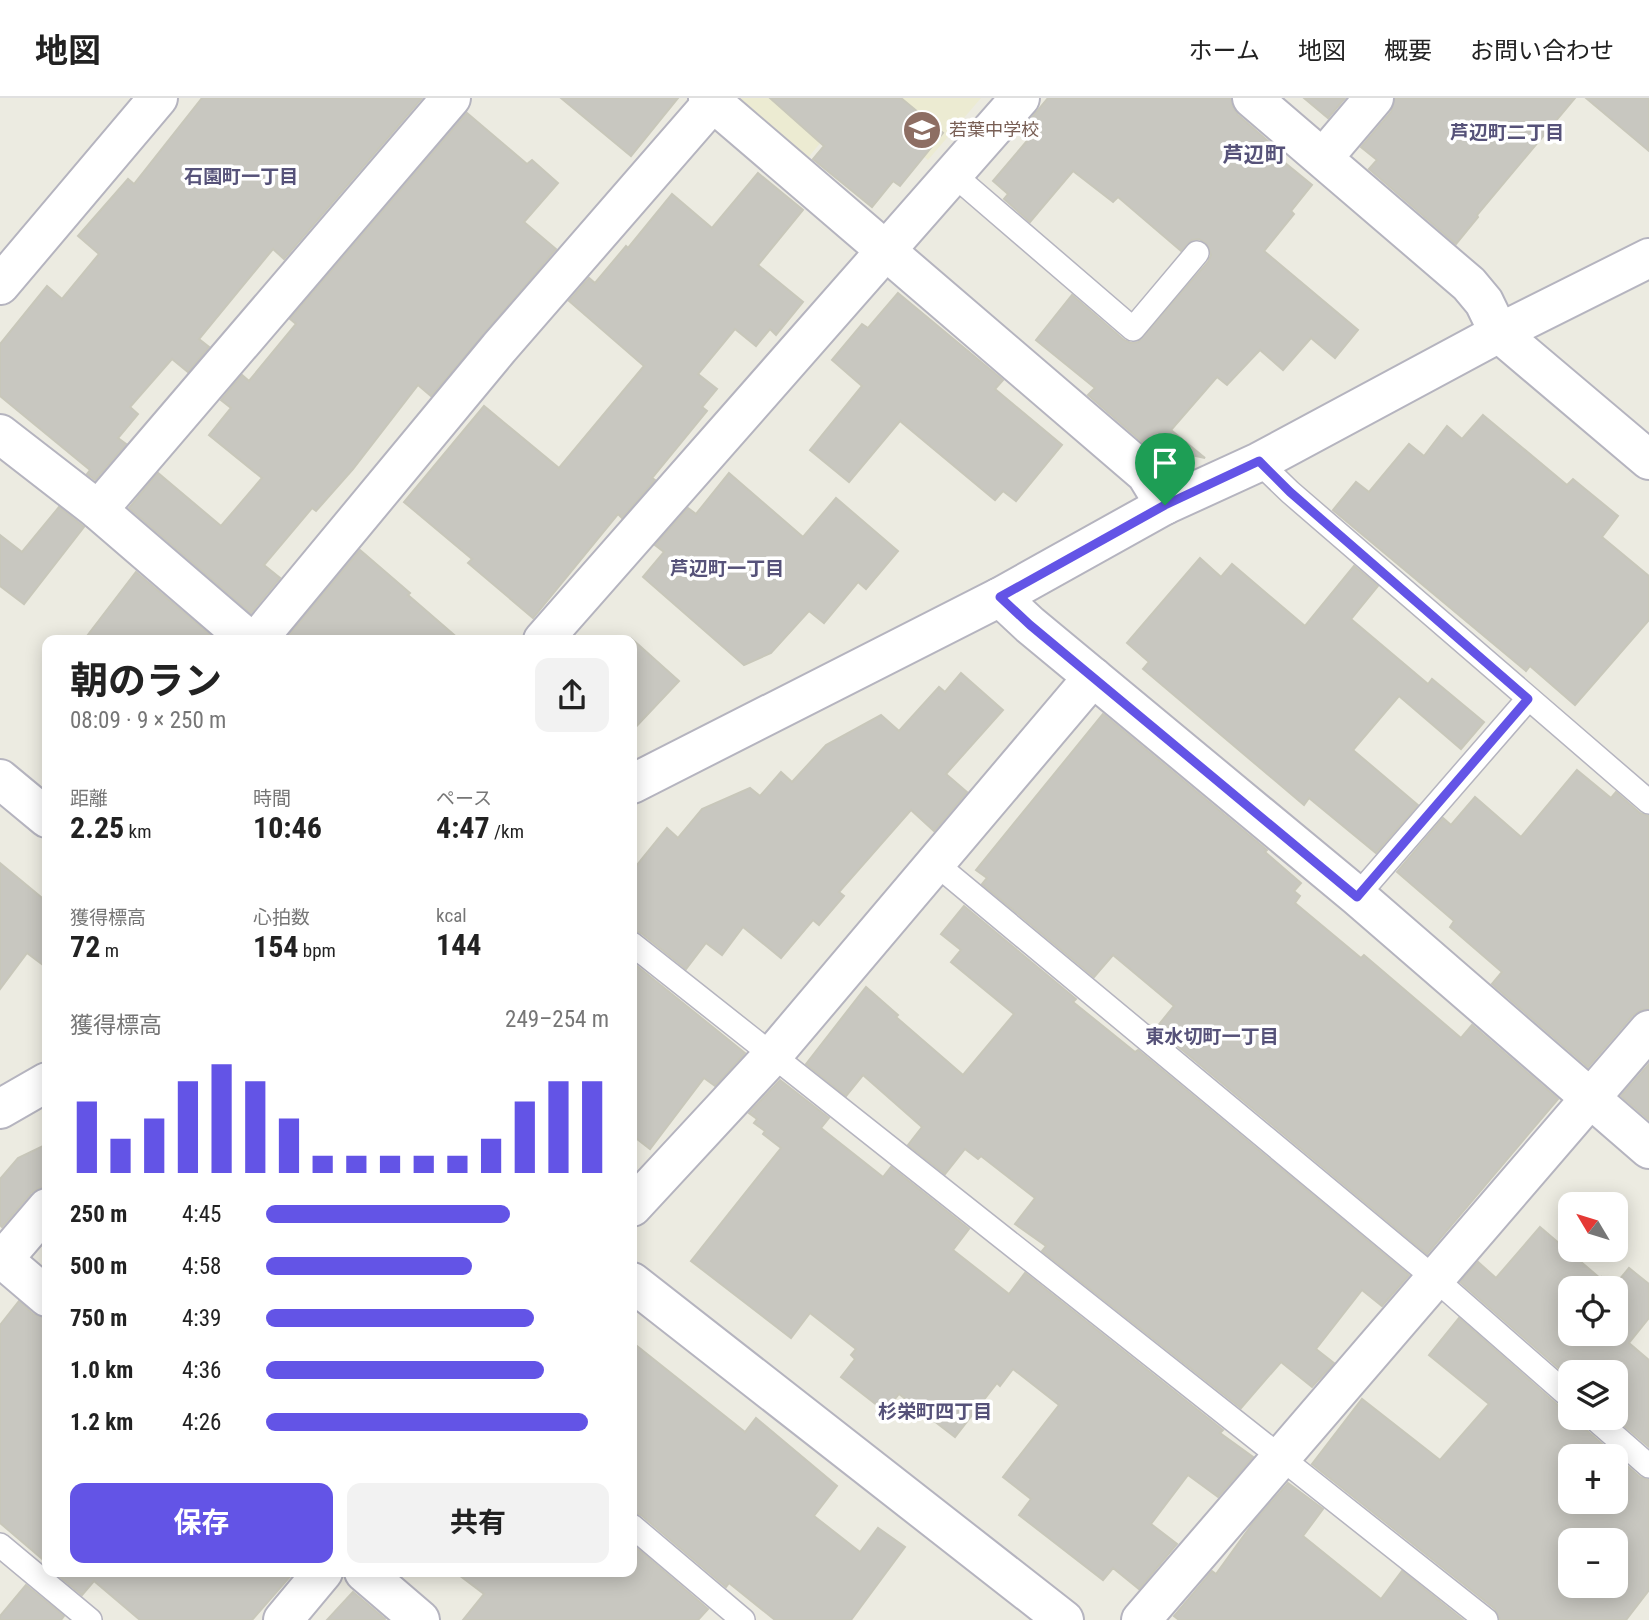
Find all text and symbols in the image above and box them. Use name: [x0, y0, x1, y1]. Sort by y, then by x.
text: 地図: [35, 31, 101, 70]
text: ホーム: [1189, 37, 1260, 65]
text: 地図: [1298, 37, 1346, 65]
text: 概要: [1384, 37, 1432, 65]
text: お問い合わせ: [1470, 37, 1614, 65]
school or university icon: 若葉中学校: [901, 109, 943, 151]
place label: 若葉中学校: [949, 119, 1039, 140]
district label: 芦辺町二丁目: [1450, 121, 1564, 144]
district label: 芦辺町: [1223, 143, 1286, 167]
district label: 石園町一丁目: [184, 165, 298, 188]
pin: [1135, 433, 1195, 505]
icon: arrive: [1146, 444, 1184, 482]
district label: 芦辺町一丁目: [670, 557, 784, 580]
button: share: [535, 658, 609, 732]
text: 朝のラン: [70, 659, 222, 703]
text: 08:09 · 9 × 250 m: [70, 707, 226, 734]
text: 距離: [70, 787, 108, 810]
text: 時間: [253, 787, 291, 810]
text: ペース: [436, 787, 492, 810]
text: 2.25: [70, 810, 124, 845]
text: 10:46: [253, 810, 322, 845]
text: 4:47: [436, 810, 490, 845]
text: km: [124, 820, 151, 843]
text: /km: [490, 820, 524, 843]
text: kcal: [436, 904, 467, 927]
text: 獲得標高: [70, 906, 146, 929]
text: 心拍数: [253, 906, 310, 929]
text: 144: [436, 927, 481, 962]
text: 72: [70, 929, 100, 964]
text: 154: [253, 929, 298, 964]
text: m: [100, 939, 119, 962]
text: bpm: [298, 939, 336, 962]
text: 249–254 m: [505, 1006, 609, 1033]
text: 獲得標高: [70, 1012, 162, 1039]
district label: 東水切町一丁目: [1145, 1025, 1279, 1048]
north arrow: [1558, 1192, 1628, 1262]
map controls: [1558, 1192, 1628, 1598]
text: 250 m: [70, 1201, 127, 1228]
text: 4:45: [182, 1201, 221, 1228]
text: 500 m: [70, 1253, 127, 1280]
text: 4:58: [182, 1253, 221, 1280]
button: locate: [1558, 1276, 1628, 1346]
text: 750 m: [70, 1305, 127, 1332]
text: 4:39: [182, 1305, 221, 1332]
text: 1.0 km: [70, 1357, 133, 1384]
text: 4:36: [182, 1357, 221, 1384]
button: layers: [1558, 1360, 1628, 1430]
district label: 杉栄町四丁目: [878, 1400, 992, 1423]
text: 1.2 km: [70, 1409, 133, 1436]
text: 4:26: [182, 1409, 221, 1436]
button: +: [1558, 1444, 1628, 1514]
button: 保存: [70, 1483, 333, 1563]
button: 共有: [347, 1483, 609, 1563]
button: −: [1558, 1528, 1628, 1598]

